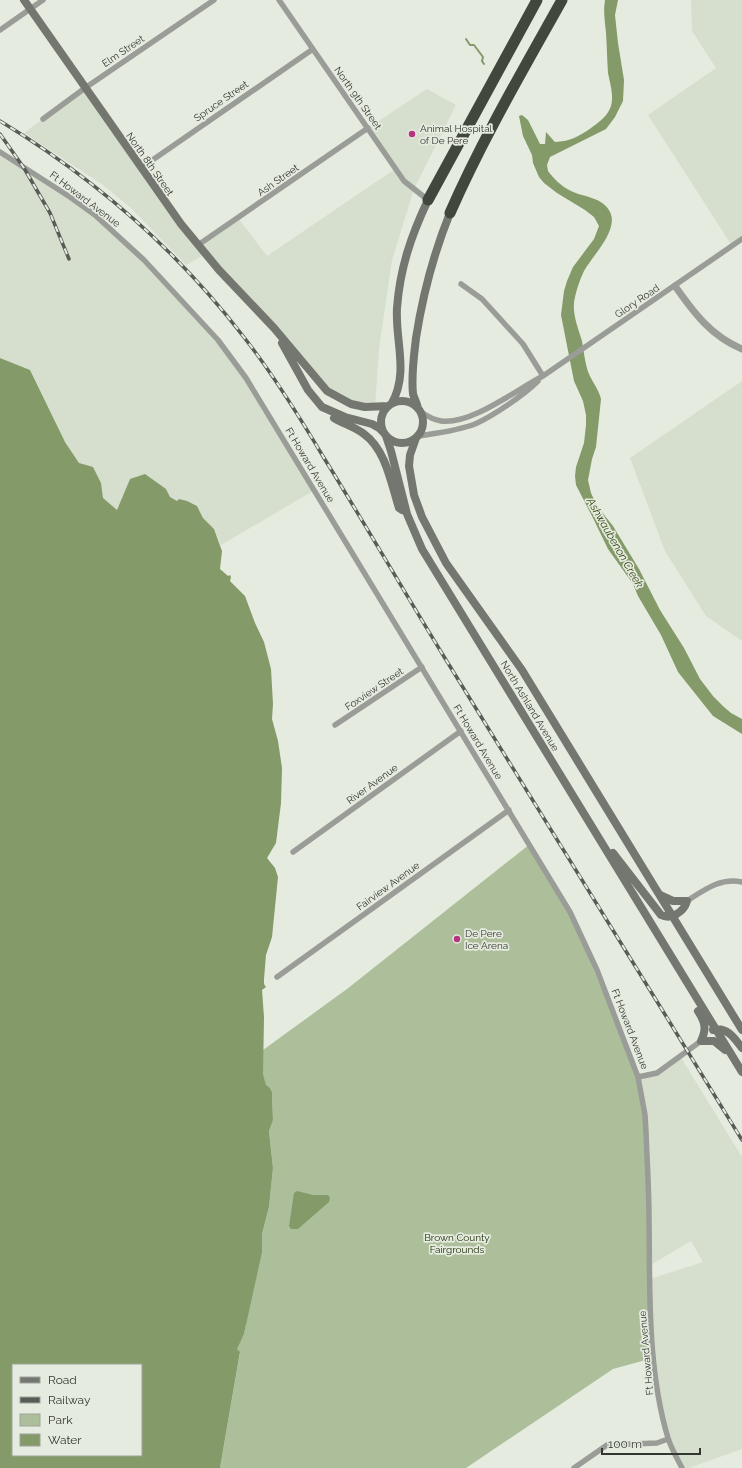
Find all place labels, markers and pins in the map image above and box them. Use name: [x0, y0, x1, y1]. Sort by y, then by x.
place label: Animal Hospital of De Pere: [420, 123, 493, 146]
marker: Animal Hospital of De Pere: [407, 129, 417, 139]
place label: De Pere Ice Arena: [465, 928, 508, 951]
marker: De Pere Ice Arena: [452, 934, 462, 944]

